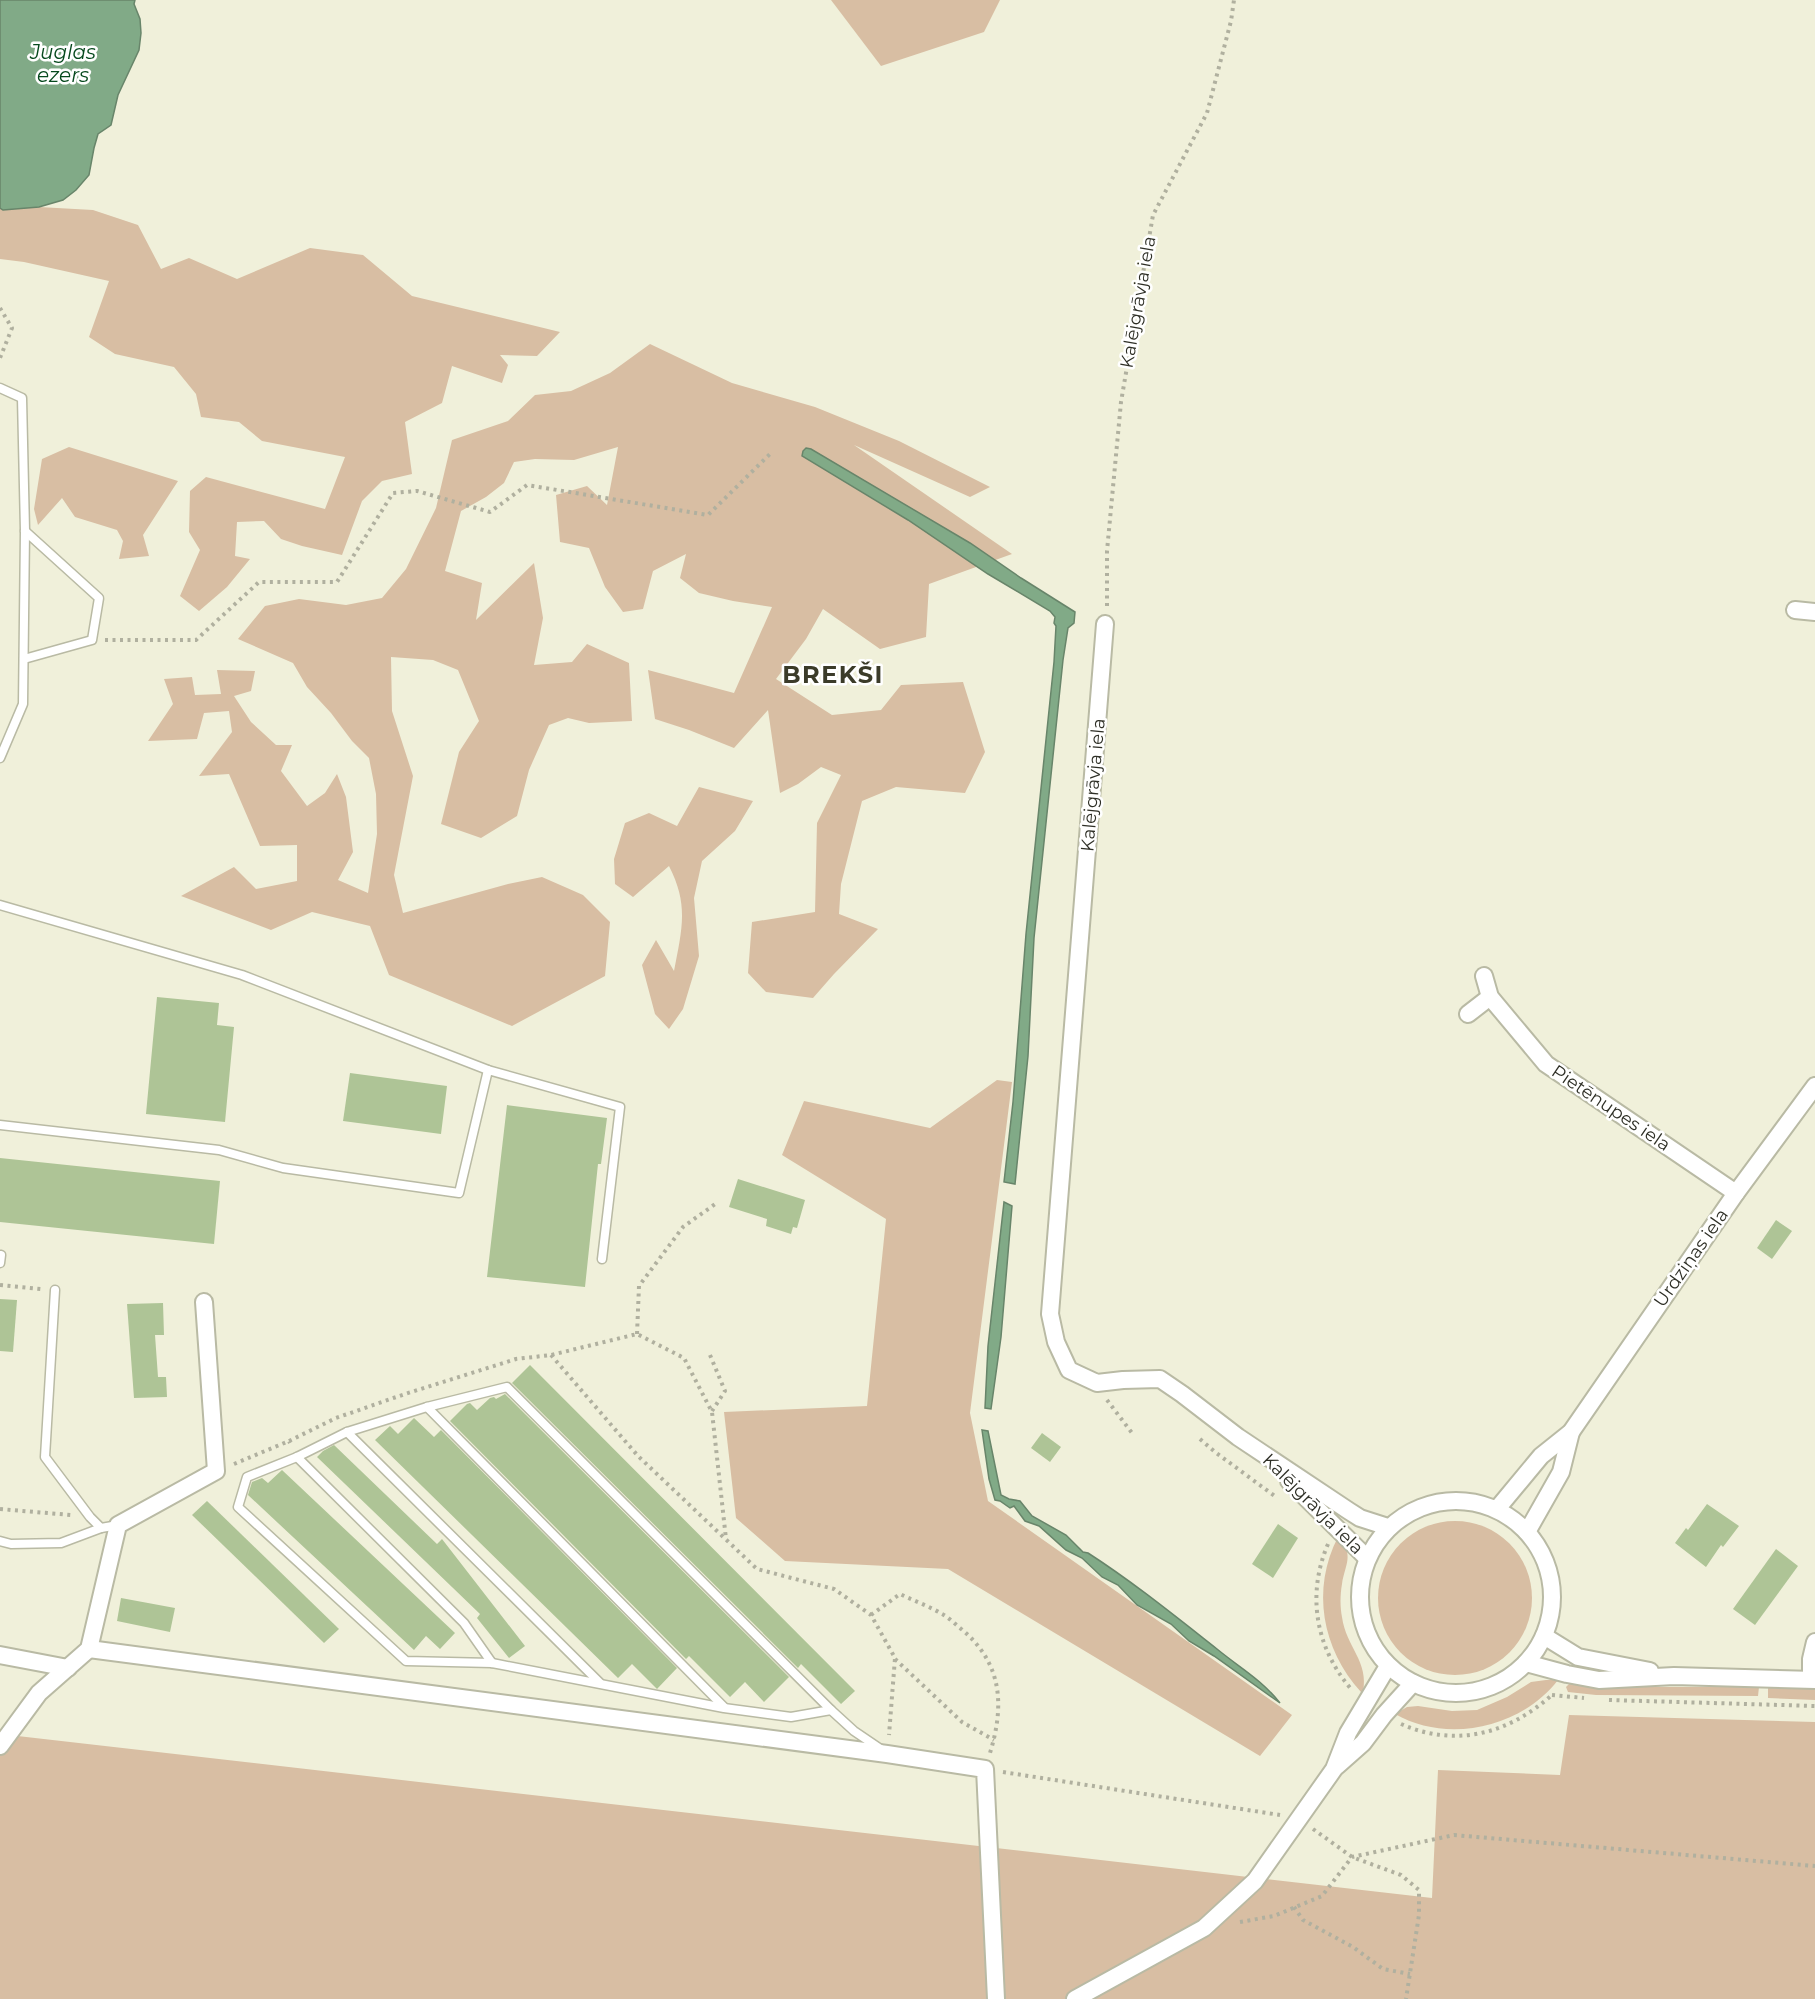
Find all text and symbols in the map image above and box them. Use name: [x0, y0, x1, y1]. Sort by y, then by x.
water label: Juglas ezers: [29, 40, 96, 87]
street label: Kalējgrāvja iela: [1116, 234, 1160, 370]
district label: BREKŠI: [782, 660, 884, 689]
street label: Kalējgrāvja iela: [1076, 717, 1110, 853]
street label: Pietēnupes iela: [1547, 1060, 1675, 1156]
street label: Urdziņas iela: [1649, 1205, 1734, 1312]
street label: Kalējgrāvja iela: [1258, 1449, 1368, 1559]

